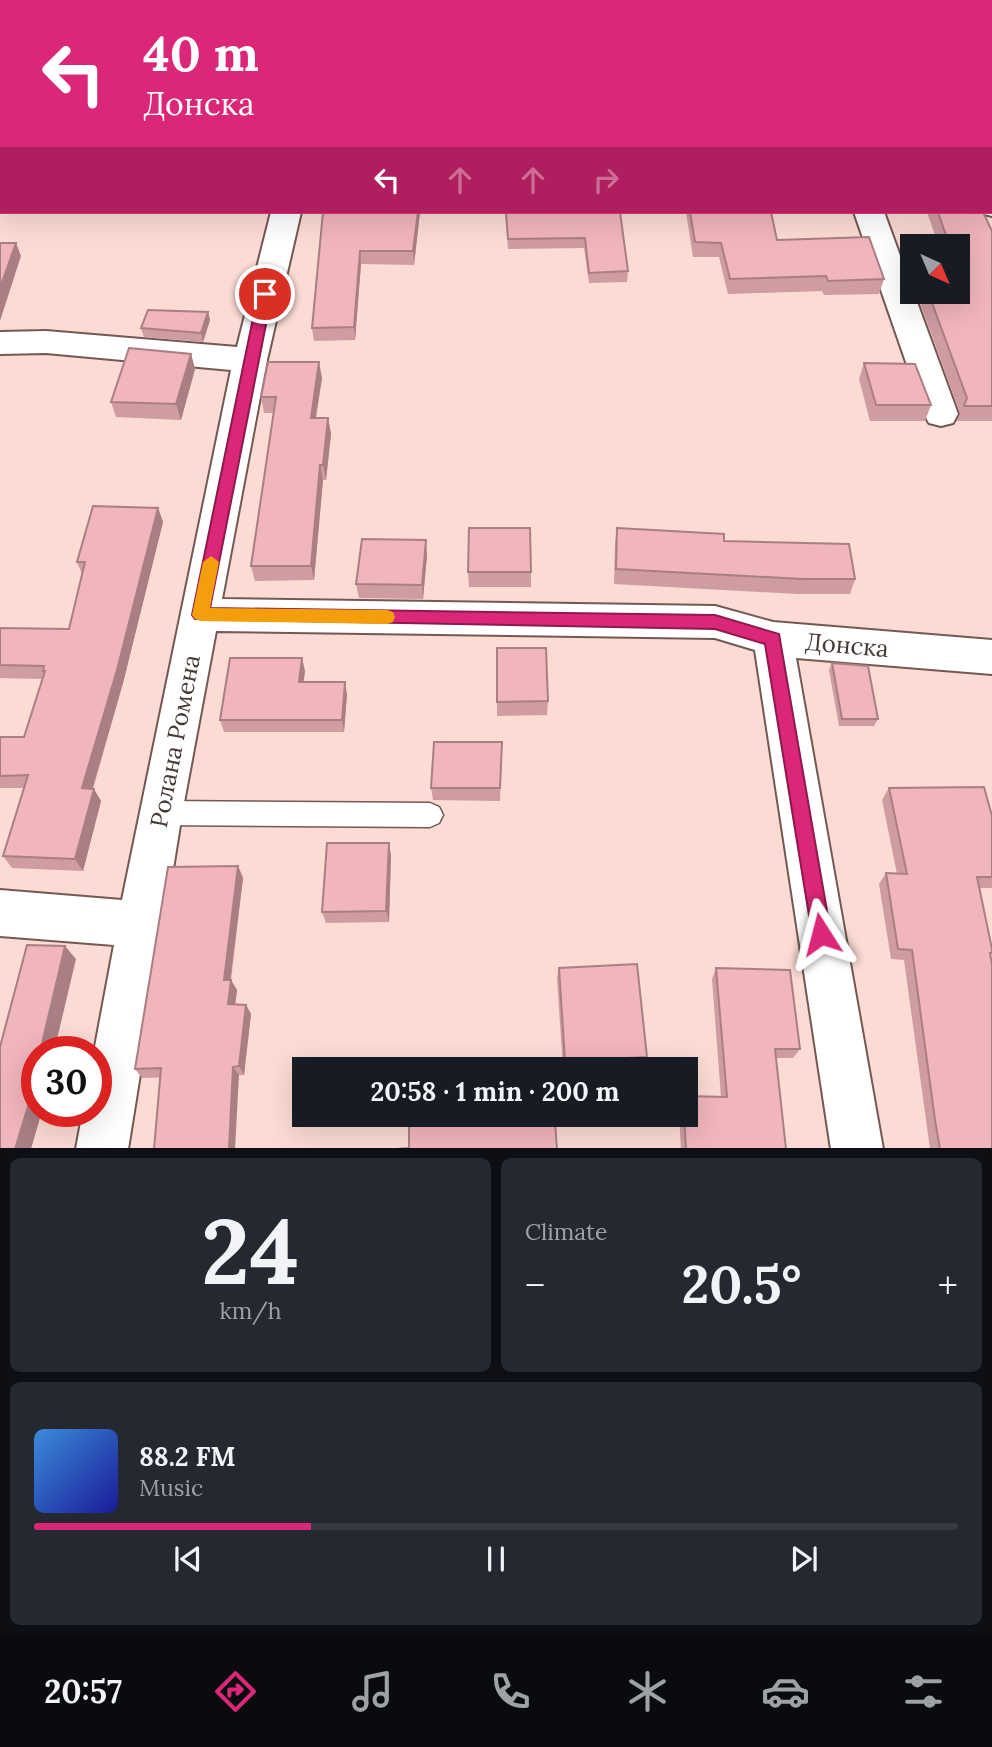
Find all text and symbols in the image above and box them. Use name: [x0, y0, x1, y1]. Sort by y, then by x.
text: 40 m: [143, 22, 259, 84]
icon: left: [28, 28, 119, 119]
text: Донска: [143, 83, 254, 124]
icon: left: [368, 161, 406, 199]
icon: ahead: [441, 161, 479, 199]
icon: ahead: [514, 161, 552, 199]
icon: right: [587, 161, 625, 199]
north arrow: [900, 234, 970, 304]
map controls: [900, 234, 970, 304]
pin: [235, 264, 295, 324]
icon: arrive: [246, 275, 284, 313]
street label: Донска: [804, 626, 890, 664]
street label: Ролана Ромена: [143, 652, 207, 830]
position arrow: [784, 897, 858, 971]
speed limit sign: 30: [21, 1036, 112, 1127]
text: 20:58 · 1 min · 200 m: [370, 1075, 620, 1108]
text: 24: [201, 1192, 300, 1309]
text: Climate: [525, 1217, 607, 1246]
text: 20.5°: [682, 1251, 801, 1317]
text: −: [525, 1261, 545, 1309]
text: +: [938, 1261, 958, 1309]
text: km/h: [219, 1296, 282, 1325]
text: 88.2 FM: [139, 1440, 236, 1473]
text: Music: [139, 1473, 203, 1502]
icon: previous: [169, 1540, 207, 1578]
icon: pause: [477, 1540, 515, 1578]
icon: next: [785, 1540, 823, 1578]
icon: directions: [211, 1667, 260, 1716]
icon: music: [348, 1667, 397, 1716]
icon: phone: [486, 1667, 535, 1716]
icon: climate: [623, 1667, 672, 1716]
icon: car: [761, 1667, 810, 1716]
icon: filters: [899, 1667, 948, 1716]
text: 20:57: [44, 1671, 122, 1712]

